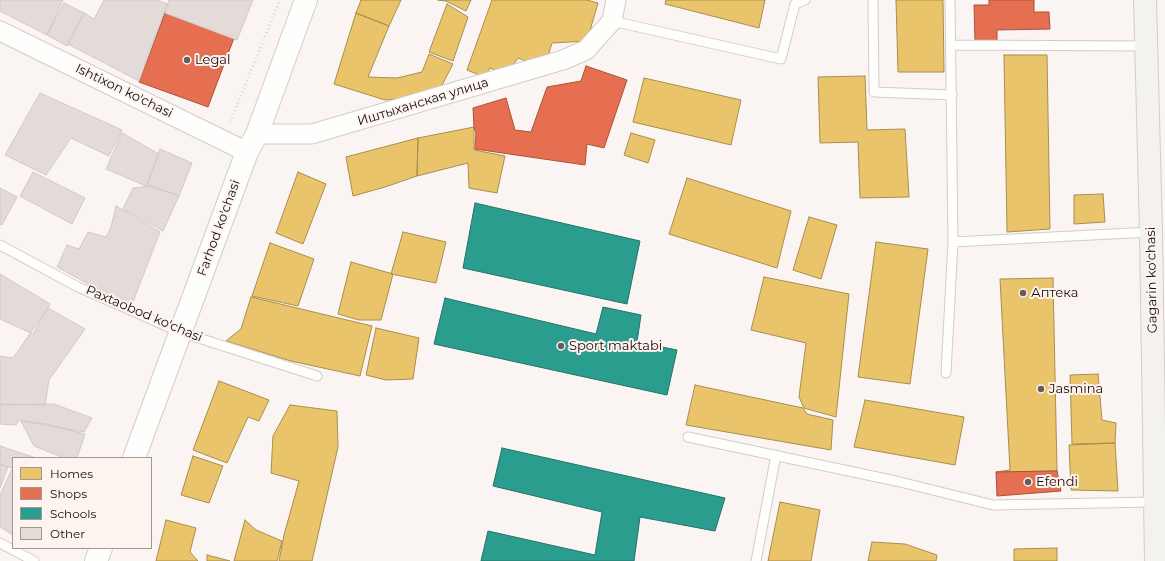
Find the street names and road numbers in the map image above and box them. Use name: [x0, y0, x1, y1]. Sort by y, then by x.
street label: Ishtixon ko'chasi: [73, 61, 175, 121]
street label: Иштыханская улица: [356, 75, 490, 129]
street label: Farhod ko'chasi: [194, 178, 244, 278]
street label: Gagarin ko'chasi: [1143, 227, 1161, 333]
street label: Paxtaobod ko'chasi: [83, 282, 205, 346]

